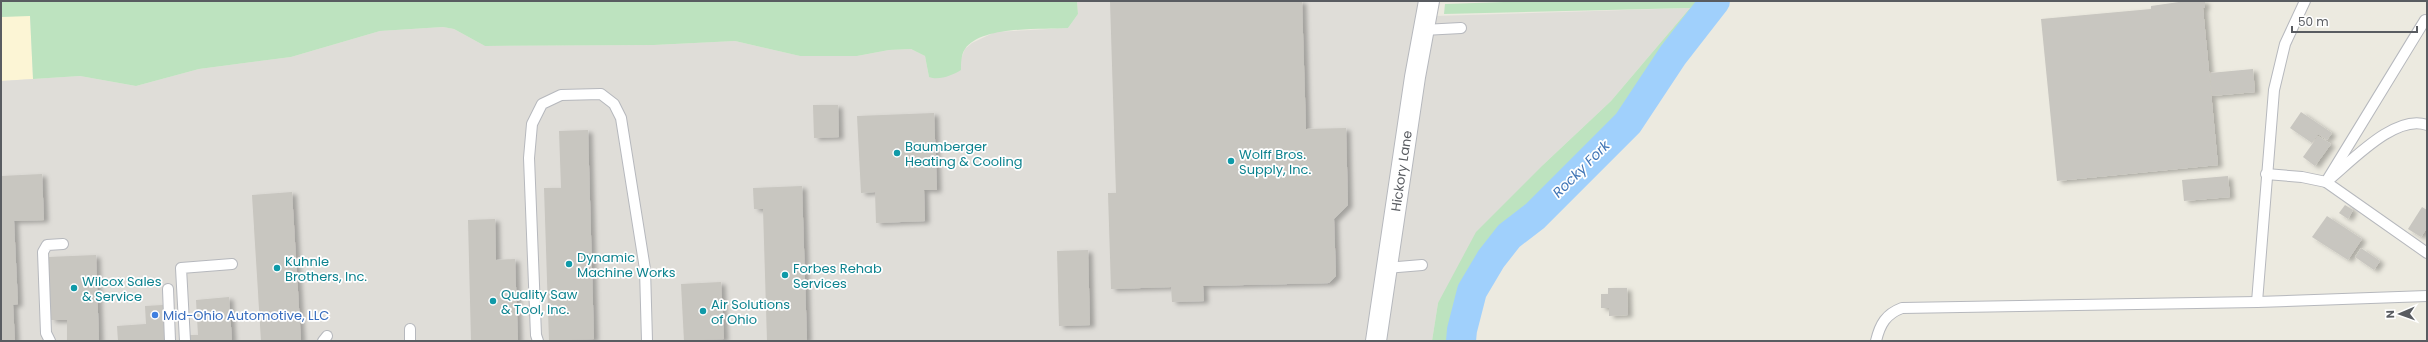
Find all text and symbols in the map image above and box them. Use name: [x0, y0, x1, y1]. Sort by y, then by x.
scale bar: [2292, 8, 2417, 34]
text: 50 m: [2298, 13, 2329, 30]
street label: Hickory Lane: [1386, 129, 1416, 213]
water label: Rocky Fork: [1548, 135, 1615, 202]
place label: Baumberger Heating & Cooling: [905, 137, 1023, 171]
place label: Wolff Bros. Supply, Inc.: [1239, 145, 1311, 179]
marker: Baumberger Heating & Cooling: [892, 148, 902, 158]
marker: Wolff Bros. Supply, Inc.: [1226, 156, 1236, 166]
place label: Dynamic Machine Works: [577, 248, 676, 282]
place label: Kuhnle Brothers, Inc.: [285, 252, 367, 286]
marker: Dynamic Machine Works: [564, 259, 574, 269]
place label: Forbes Rehab Services: [793, 259, 882, 293]
marker: Kuhnle Brothers, Inc.: [272, 263, 282, 273]
marker: Forbes Rehab Services: [780, 270, 790, 280]
place label: Wilcox Sales & Service: [82, 272, 162, 306]
marker: Wilcox Sales & Service: [69, 283, 79, 293]
place label: Quality Saw & Tool, Inc.: [501, 285, 578, 319]
north arrow: [2380, 294, 2420, 334]
place label: Air Solutions of Ohio: [711, 295, 790, 329]
marker: Quality Saw & Tool, Inc.: [488, 296, 498, 306]
place label: Mid-Ohio Automotive, LLC: [163, 306, 329, 325]
marker: Air Solutions of Ohio: [698, 306, 708, 316]
marker: Mid-Ohio Automotive, LLC: [150, 310, 160, 320]
text: N: [2382, 310, 2398, 319]

